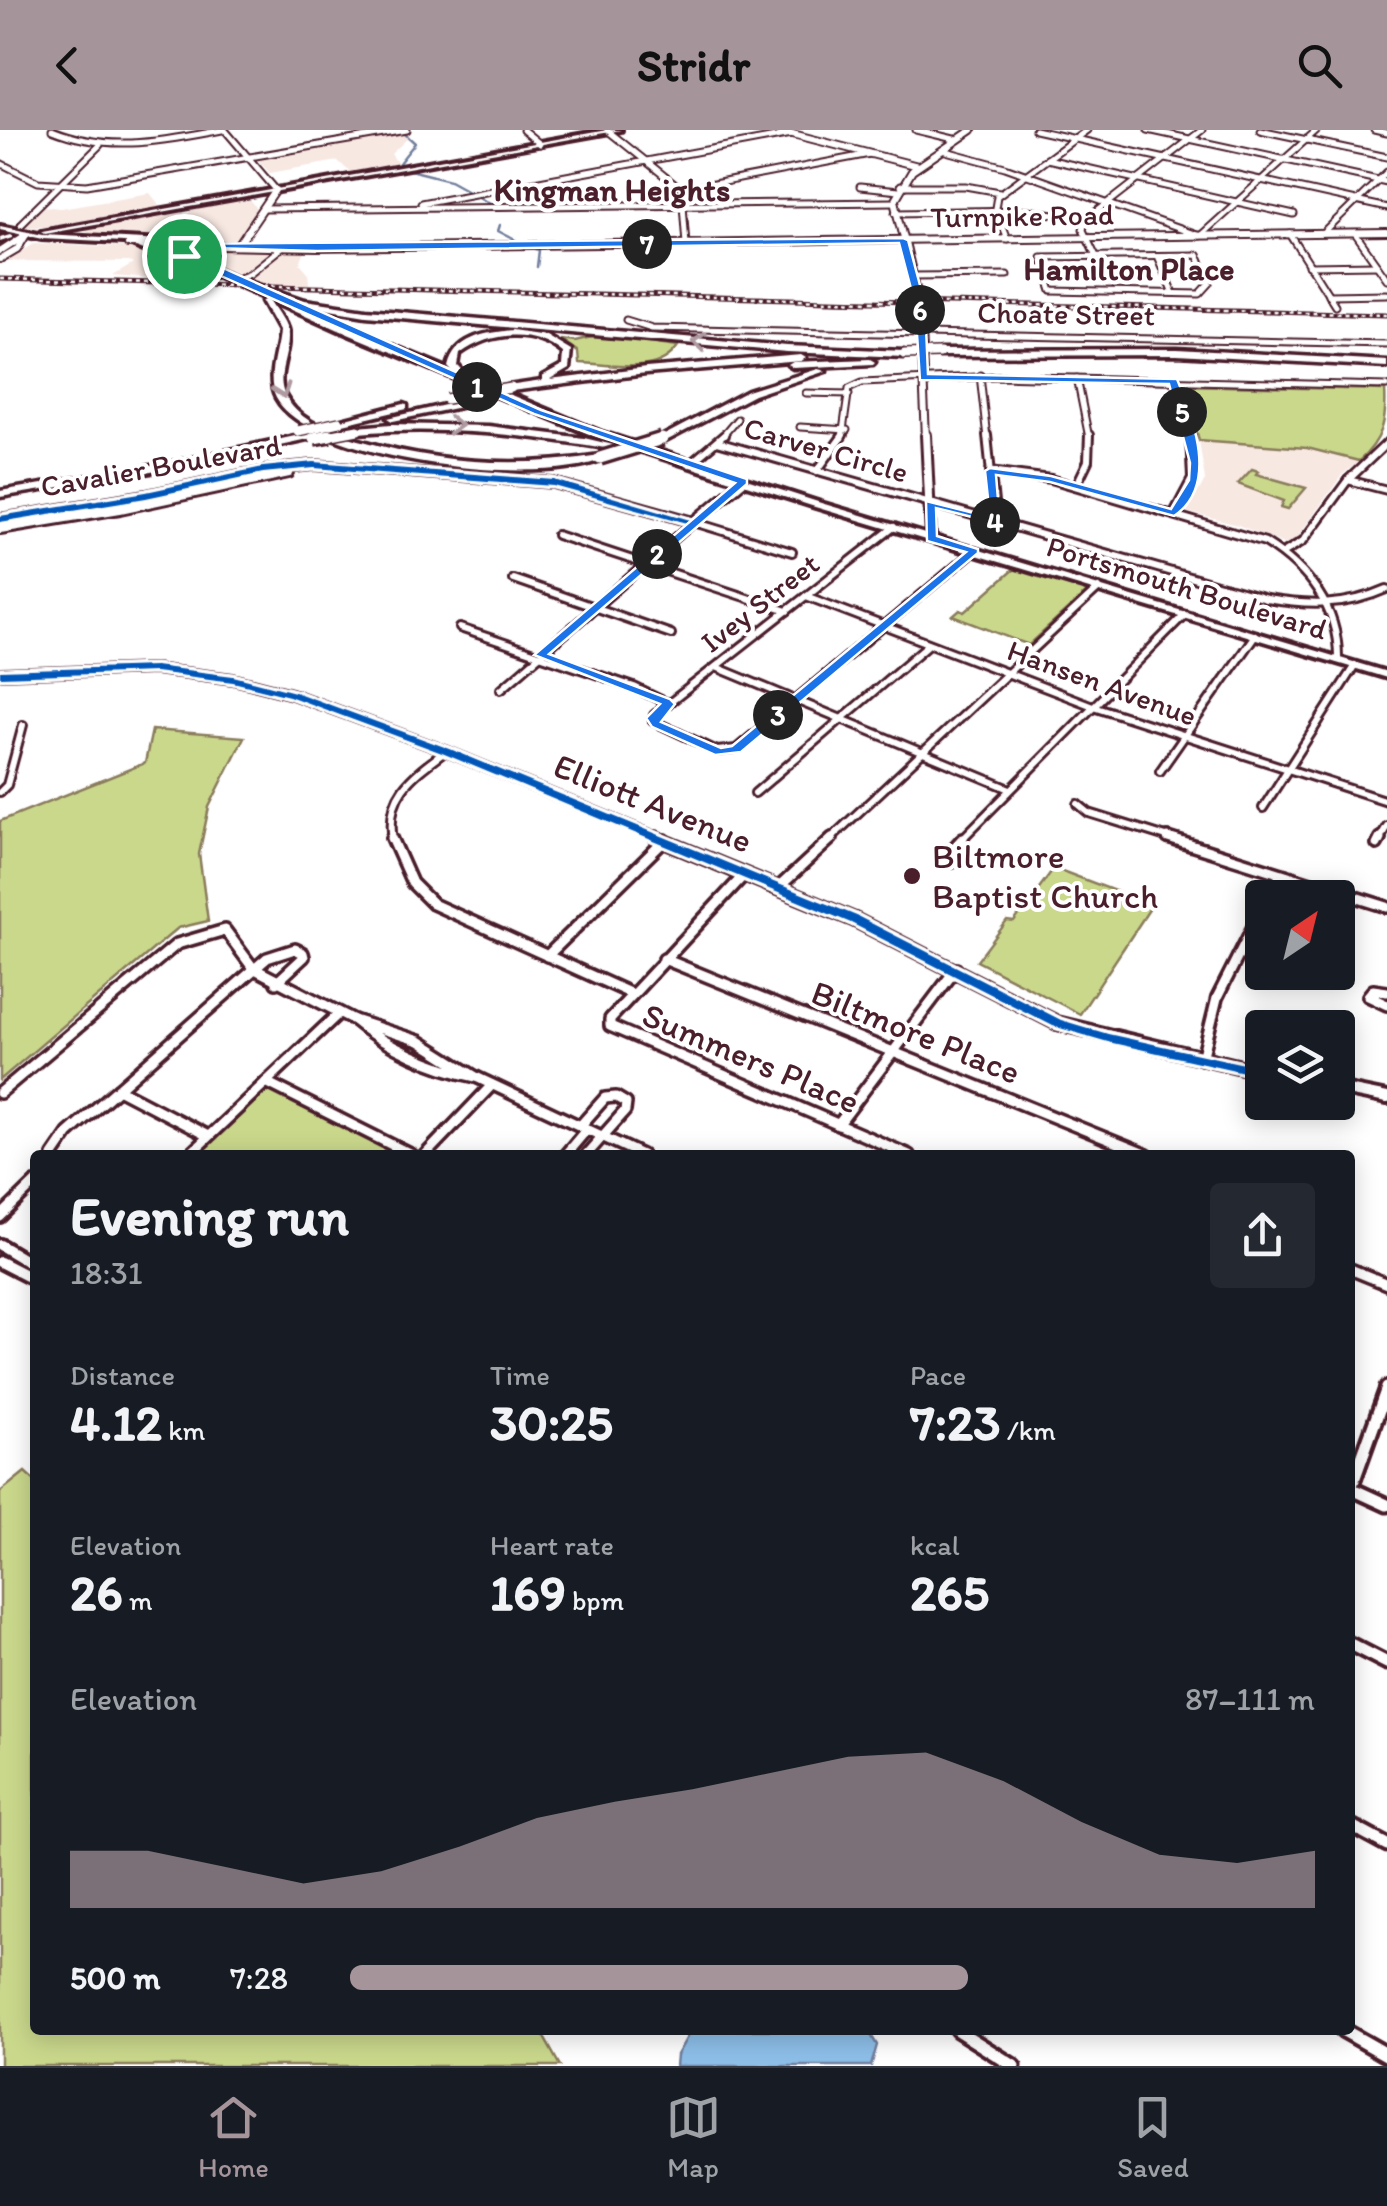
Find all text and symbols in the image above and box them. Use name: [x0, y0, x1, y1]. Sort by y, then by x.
icon: back: [40, 38, 95, 93]
text: Stridr: [637, 38, 750, 92]
icon: search: [1292, 38, 1347, 93]
district label: Kingman Heights: [494, 171, 730, 209]
street label: Turnpike Road: [930, 195, 1114, 236]
pin: [142, 214, 227, 299]
pin: 7: [622, 219, 672, 269]
text: 7: [640, 227, 654, 261]
icon: arrive: [157, 229, 212, 284]
district label: Hamilton Place: [1024, 250, 1234, 288]
pin: 6: [895, 285, 945, 335]
text: 6: [913, 293, 927, 327]
street label: Choate Street: [977, 293, 1155, 334]
one-way arrow: [690, 331, 706, 353]
pin: 1: [452, 362, 502, 412]
text: 1: [471, 370, 484, 404]
one-way arrow: [270, 381, 290, 399]
pin: 5: [1157, 387, 1207, 437]
text: 5: [1175, 395, 1189, 429]
street label: Carver Circle: [740, 408, 912, 491]
one-way arrow: [447, 414, 463, 435]
street label: Cavalier Boulevard: [38, 426, 285, 505]
pin: 4: [970, 497, 1020, 547]
text: 4: [987, 505, 1003, 539]
street label: Portsmouth Boulevard: [1042, 527, 1332, 648]
pin: 2: [632, 529, 682, 579]
text: 2: [650, 537, 664, 571]
street label: Ivey Street: [693, 545, 826, 660]
street label: Hansen Avenue: [1002, 631, 1202, 734]
pin: 3: [753, 690, 803, 740]
text: 3: [770, 698, 786, 732]
street label: Elliott Avenue: [548, 744, 758, 862]
place label: Biltmore Baptist Church: [932, 835, 1158, 917]
marker: Biltmore Baptist Church: [901, 865, 923, 887]
north arrow: [1245, 880, 1355, 990]
map controls: [1245, 880, 1355, 1120]
street label: Biltmore Place: [805, 971, 1027, 1093]
street label: Summers Place: [636, 993, 866, 1123]
button: layers: [1245, 1010, 1355, 1120]
text: Evening run: [70, 1183, 349, 1249]
button: share: [1210, 1183, 1315, 1288]
text: 18:31: [70, 1254, 143, 1292]
text: Distance: [70, 1358, 175, 1392]
text: Time: [490, 1358, 550, 1392]
text: Pace: [910, 1358, 966, 1392]
text: 4.12: [70, 1392, 162, 1453]
text: 30:25: [490, 1392, 613, 1453]
text: 7:23: [910, 1392, 1001, 1453]
text: km: [162, 1413, 205, 1447]
text: /km: [1001, 1413, 1056, 1447]
text: Elevation: [70, 1528, 181, 1562]
text: Heart rate: [490, 1528, 614, 1562]
text: kcal: [910, 1528, 960, 1562]
text: 26: [70, 1562, 123, 1623]
text: 169: [490, 1562, 566, 1623]
text: 265: [910, 1562, 989, 1623]
text: m: [123, 1583, 153, 1617]
text: bpm: [566, 1583, 624, 1617]
text: Elevation: [70, 1680, 197, 1718]
text: 87–111 m: [1185, 1680, 1315, 1718]
text: 500 m: [70, 1959, 160, 1997]
text: 7:28: [230, 1959, 288, 1997]
tab: Home: [198, 2090, 269, 2184]
tab: Map: [666, 2090, 721, 2184]
tab: Saved: [1117, 2090, 1189, 2184]

